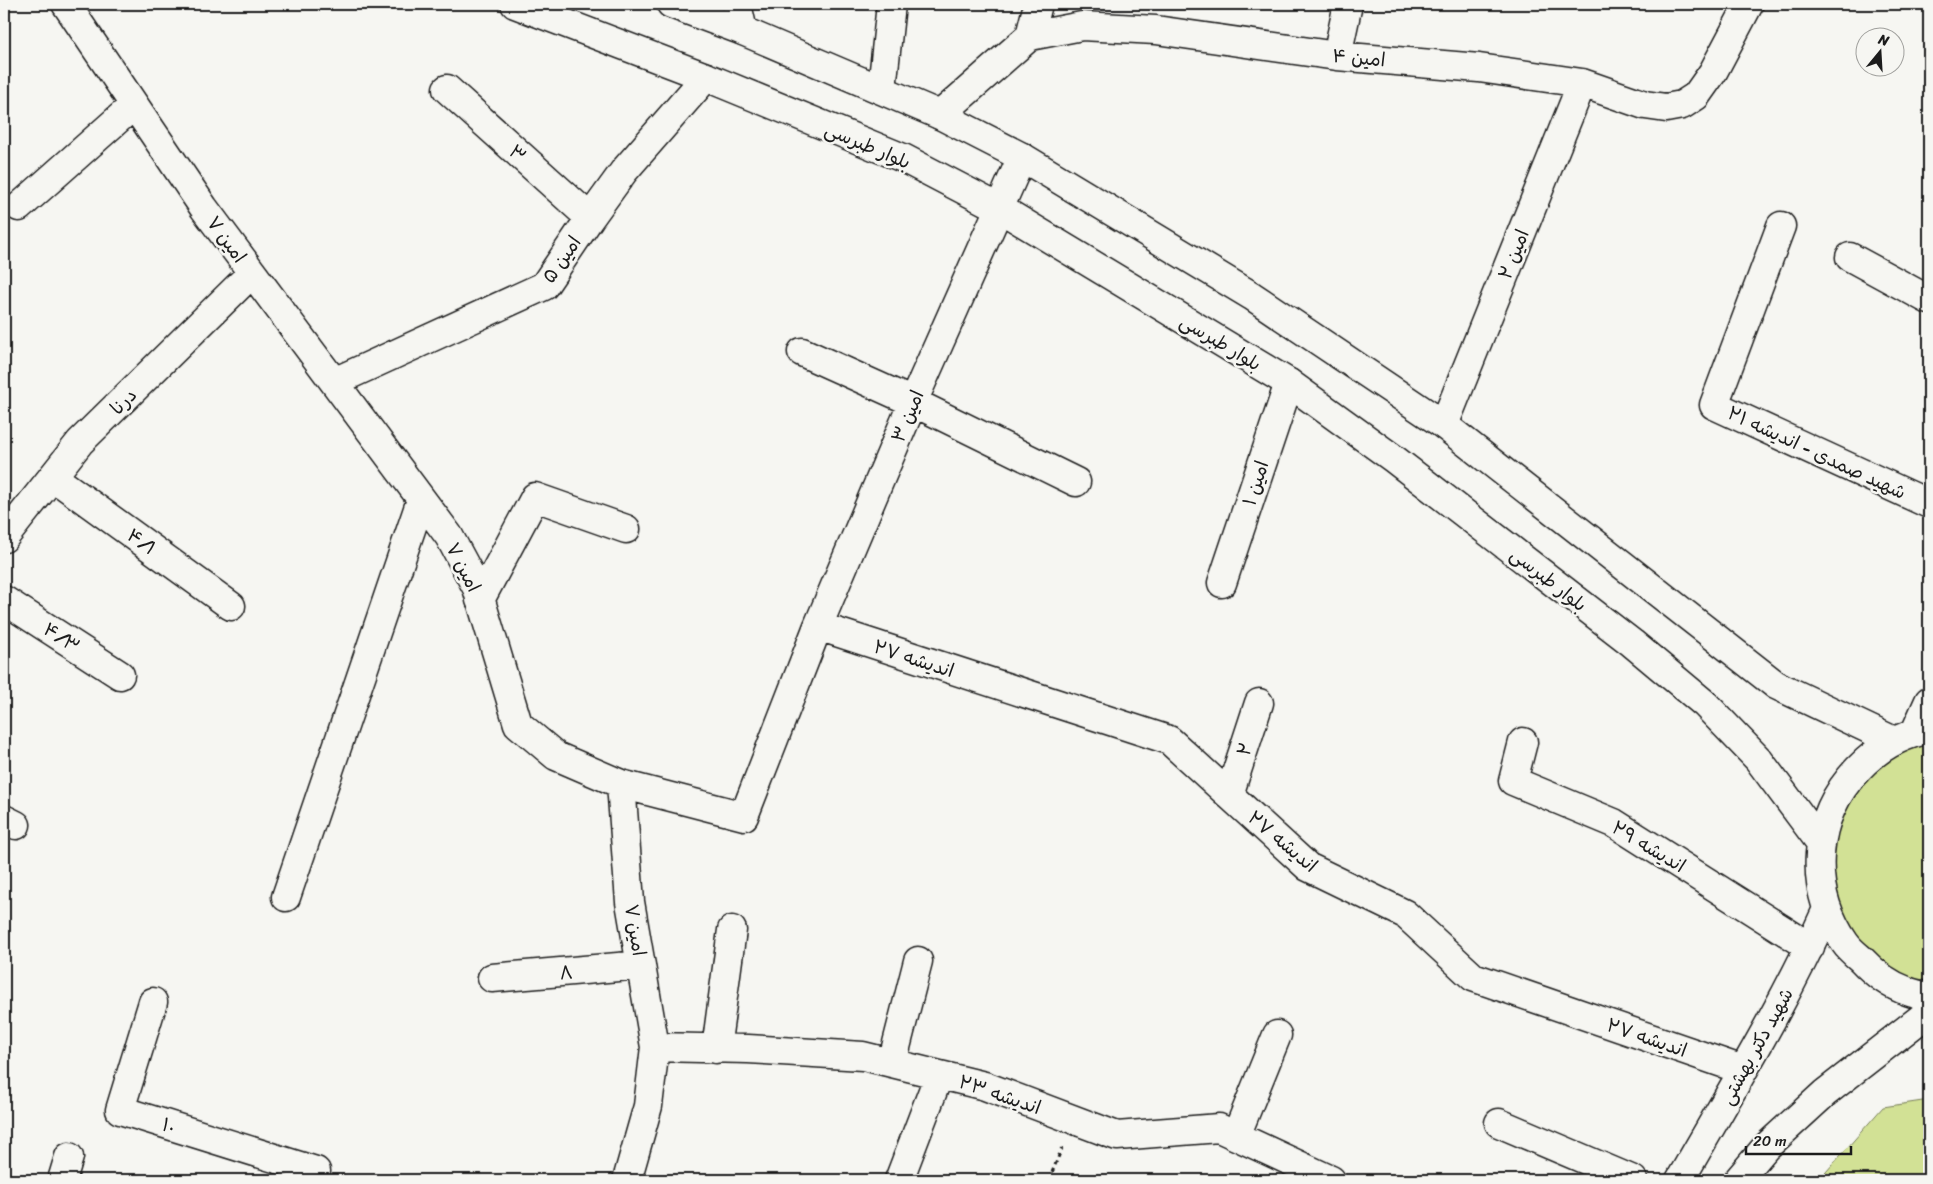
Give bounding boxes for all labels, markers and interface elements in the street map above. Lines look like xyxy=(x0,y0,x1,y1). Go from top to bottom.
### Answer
text: N xyxy=(1874,26,1893,54)
north arrow xyxy=(1856,28,1906,78)
street label: امین ۴ xyxy=(1331,39,1387,76)
street label: بلوار طبرسی xyxy=(820,113,916,178)
street label: ۳ xyxy=(501,136,534,171)
street label: امین ۷ xyxy=(198,208,255,270)
street label: امین ۲ xyxy=(1488,224,1538,284)
street label: امین ۵ xyxy=(533,228,590,290)
street label: بلوار طبرسی xyxy=(1173,305,1268,380)
street label: درنا xyxy=(102,380,145,423)
street label: امین ۳ xyxy=(882,385,933,448)
street label: شهید صمدی - اندیشه ۲۱ xyxy=(1722,396,1912,508)
street label: امین ۱ xyxy=(1233,456,1278,510)
street label: ۴/۱ xyxy=(120,519,164,564)
street label: امین ۷ xyxy=(437,536,490,598)
street label: بلوار طبرسی xyxy=(1503,538,1595,620)
street label: ۴/۳ xyxy=(36,613,87,662)
street label: اندیشه ۲۷ xyxy=(869,630,959,687)
street label: ۲ xyxy=(1227,738,1262,760)
street label: اندیشه ۲۷ xyxy=(1240,802,1325,881)
street label: اندیشه ۲۹ xyxy=(1605,811,1692,882)
street label: امین ۷ xyxy=(615,902,656,959)
street label: ۸ xyxy=(558,955,574,990)
street label: شهید دکتر بهشتی xyxy=(1711,981,1802,1111)
street label: اندیشه ۲۷ xyxy=(1602,1008,1692,1067)
street label: اندیشه ۲۳ xyxy=(954,1065,1046,1124)
street label: ۱۰ xyxy=(158,1108,180,1143)
scale bar xyxy=(1746,1124,1850,1156)
text: 20 m xyxy=(1753,1128,1787,1154)

